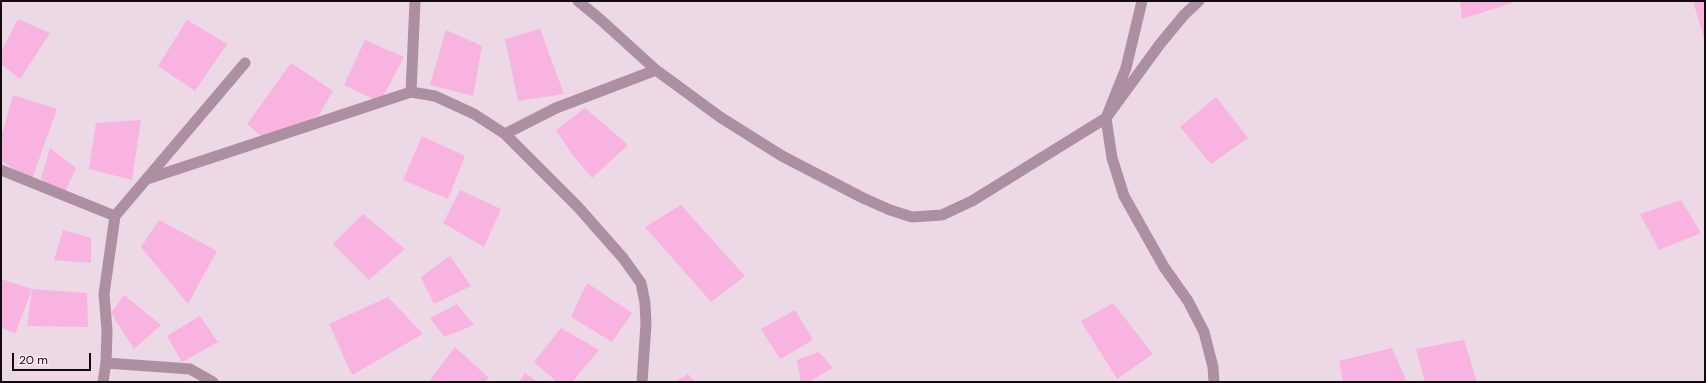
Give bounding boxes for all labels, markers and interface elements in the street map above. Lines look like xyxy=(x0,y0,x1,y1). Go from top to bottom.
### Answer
scale bar xyxy=(14,345,93,371)
text: 20 m xyxy=(19,352,48,368)

